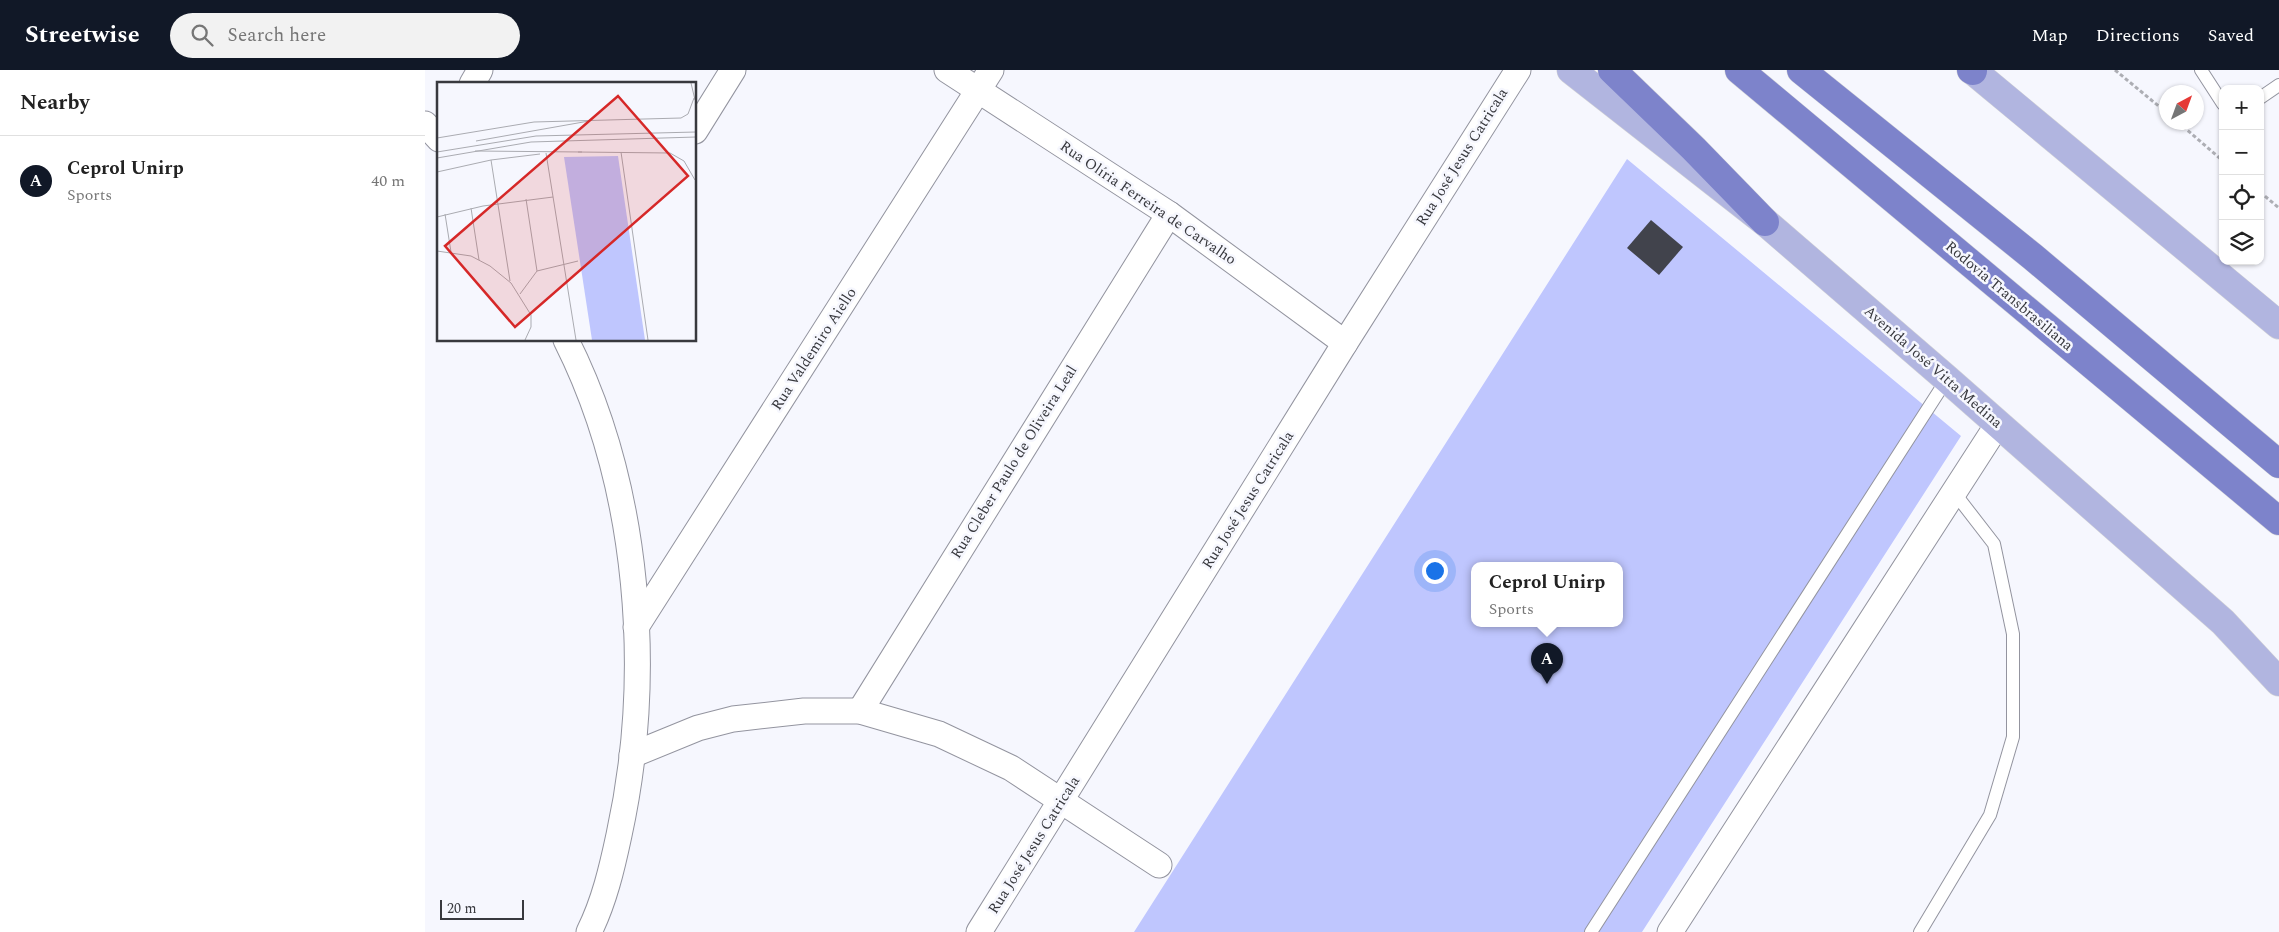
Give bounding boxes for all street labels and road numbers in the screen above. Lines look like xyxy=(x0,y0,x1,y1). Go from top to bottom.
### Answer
street label: Rua José Jesus Catricala xyxy=(1410,83,1514,231)
street label: Rua Olíria Ferreira de Carvalho xyxy=(1055,135,1241,271)
street label: Rodovia Transbrasiliana xyxy=(1940,235,2079,357)
street label: Rua Valdemiro Aiello xyxy=(766,283,862,415)
street label: Avenida José Vitta Medina xyxy=(1859,300,2008,434)
street label: Rua Cleber Paulo de Oliveira Leal xyxy=(945,361,1083,563)
street label: Rua José Jesus Catricala xyxy=(1196,426,1300,574)
street label: Rua José Jesus Catricala xyxy=(982,771,1086,919)

